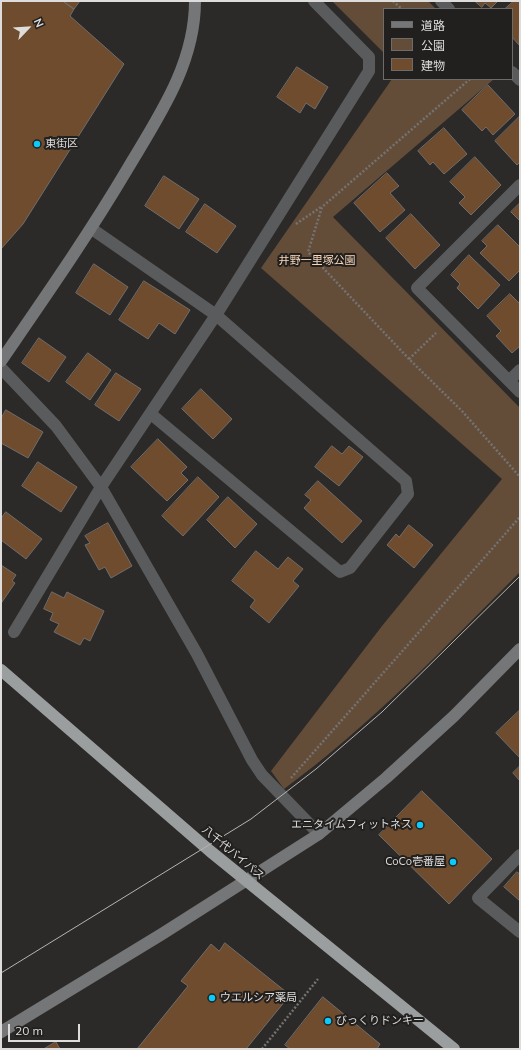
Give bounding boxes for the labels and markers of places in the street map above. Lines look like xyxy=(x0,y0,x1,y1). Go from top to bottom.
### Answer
place label: 東街区 xyxy=(45,137,78,151)
marker: 東街区 xyxy=(32,139,42,149)
place label: エニタイムフィットネス xyxy=(291,818,412,832)
marker: エニタイムフィットネス xyxy=(415,820,425,830)
place label: CoCo壱番屋 xyxy=(385,855,445,869)
marker: CoCo壱番屋 xyxy=(448,857,458,867)
place label: ウエルシア薬局 xyxy=(220,991,297,1005)
marker: ウエルシア薬局 xyxy=(207,993,217,1003)
place label: びっくりドンキー xyxy=(336,1014,424,1028)
marker: びっくりドンキー xyxy=(323,1016,333,1026)

